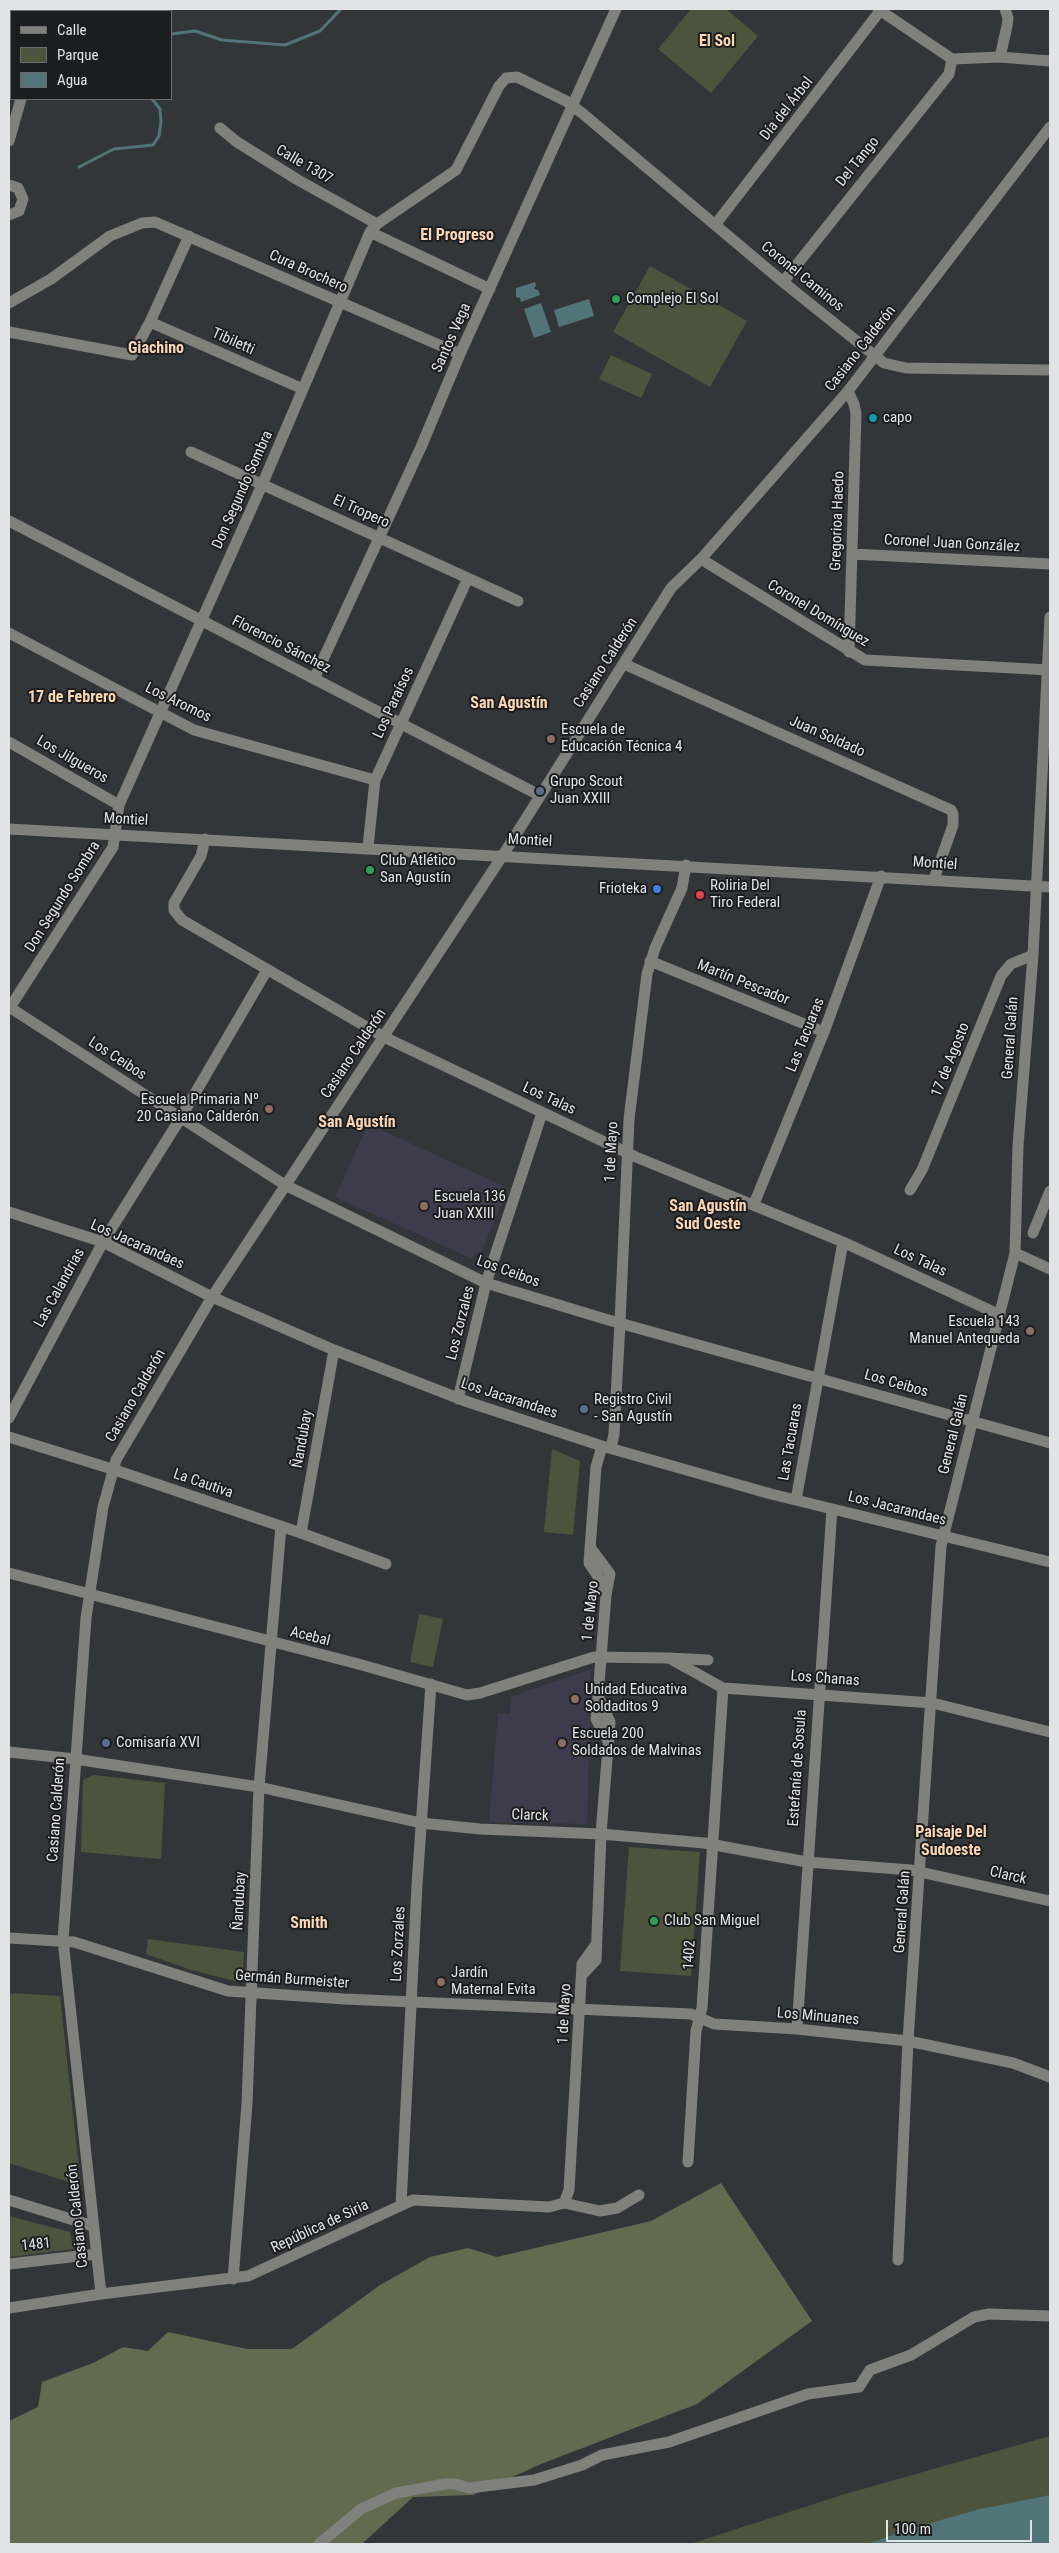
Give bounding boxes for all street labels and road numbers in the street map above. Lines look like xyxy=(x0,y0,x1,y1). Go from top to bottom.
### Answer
street label: Día del Árbol xyxy=(757,74,817,144)
street label: Del Tango xyxy=(832,133,884,191)
street label: Calle 1307 xyxy=(272,142,336,188)
street label: Coronel Caminos xyxy=(757,238,847,316)
street label: Cura Brochero xyxy=(266,247,350,297)
street label: Santos Vega xyxy=(429,301,475,375)
street label: Casiano Calderón xyxy=(822,302,900,396)
street label: Tibiletti xyxy=(209,325,257,359)
street label: Don Segundo Sombra xyxy=(209,428,277,552)
street label: Gregorioa Haedo xyxy=(827,471,849,571)
street label: El Tropero xyxy=(330,492,392,532)
street label: Coronel Juan González xyxy=(884,531,1020,557)
street label: Coronel Domínguez xyxy=(764,577,872,651)
street label: Florencio Sánchez xyxy=(229,612,333,678)
street label: Casiano Calderón xyxy=(570,614,642,712)
street label: Los Paraísos xyxy=(370,664,418,742)
street label: Los Aromos xyxy=(142,679,214,727)
street label: Juan Soldado xyxy=(786,712,868,762)
street label: Los Jilgueros xyxy=(33,732,111,788)
street label: Montiel xyxy=(103,810,149,830)
street label: Montiel xyxy=(507,831,553,851)
street label: Don Segundo Sombra xyxy=(22,838,104,956)
street label: Montiel xyxy=(912,853,958,875)
street label: Martín Pescador xyxy=(694,956,792,1010)
street label: Las Tacuaras xyxy=(783,995,829,1075)
street label: General Galán xyxy=(999,996,1023,1080)
street label: Casiano Calderón xyxy=(317,1006,391,1102)
street label: 17 de Agosto xyxy=(928,1020,974,1100)
street label: Los Ceibos xyxy=(85,1034,149,1084)
street label: Los Talas xyxy=(520,1079,578,1119)
street label: 1 de Mayo xyxy=(601,1121,623,1183)
street label: Los Jacarandaes xyxy=(87,1216,187,1274)
street label: Los Talas xyxy=(891,1241,949,1281)
street label: Las Calandrias xyxy=(31,1245,89,1331)
street label: Los Ceibos xyxy=(474,1252,542,1292)
street label: Los Zorzales xyxy=(443,1284,479,1362)
street label: Casiano Calderón xyxy=(102,1346,170,1446)
street label: Los Ceibos xyxy=(862,1366,930,1402)
street label: Los Jacarandaes xyxy=(458,1375,560,1423)
street label: General Galán xyxy=(935,1392,973,1476)
street label: Las Tacuaras xyxy=(775,1402,807,1482)
street label: Ñandubay xyxy=(289,1408,317,1470)
street label: La Cautiva xyxy=(171,1465,235,1503)
street label: Los Jacarandaes xyxy=(846,1488,948,1530)
street label: 1 de Mayo xyxy=(579,1580,603,1642)
street label: Acebal xyxy=(288,1623,332,1651)
street label: Los Chanas xyxy=(790,1668,860,1690)
street label: Estefanía de Sosula xyxy=(785,1709,811,1827)
street label: Casiano Calderón xyxy=(44,1757,70,1863)
street label: Clarck xyxy=(511,1806,549,1826)
street label: Clarck xyxy=(988,1863,1028,1889)
street label: General Galán xyxy=(891,1870,915,1954)
street label: Ñandubay xyxy=(229,1871,251,1931)
street label: Los Zorzales xyxy=(388,1906,410,1982)
street label: 1402 xyxy=(680,1940,700,1970)
street label: Germán Burmeister xyxy=(234,1967,350,1993)
street label: 1 de Mayo xyxy=(554,1983,576,2045)
street label: Los Minuanes xyxy=(776,2004,860,2030)
street label: Casiano Calderón xyxy=(64,2163,92,2269)
street label: República de Siria xyxy=(268,2196,372,2258)
street label: 1481 xyxy=(20,2235,52,2255)

